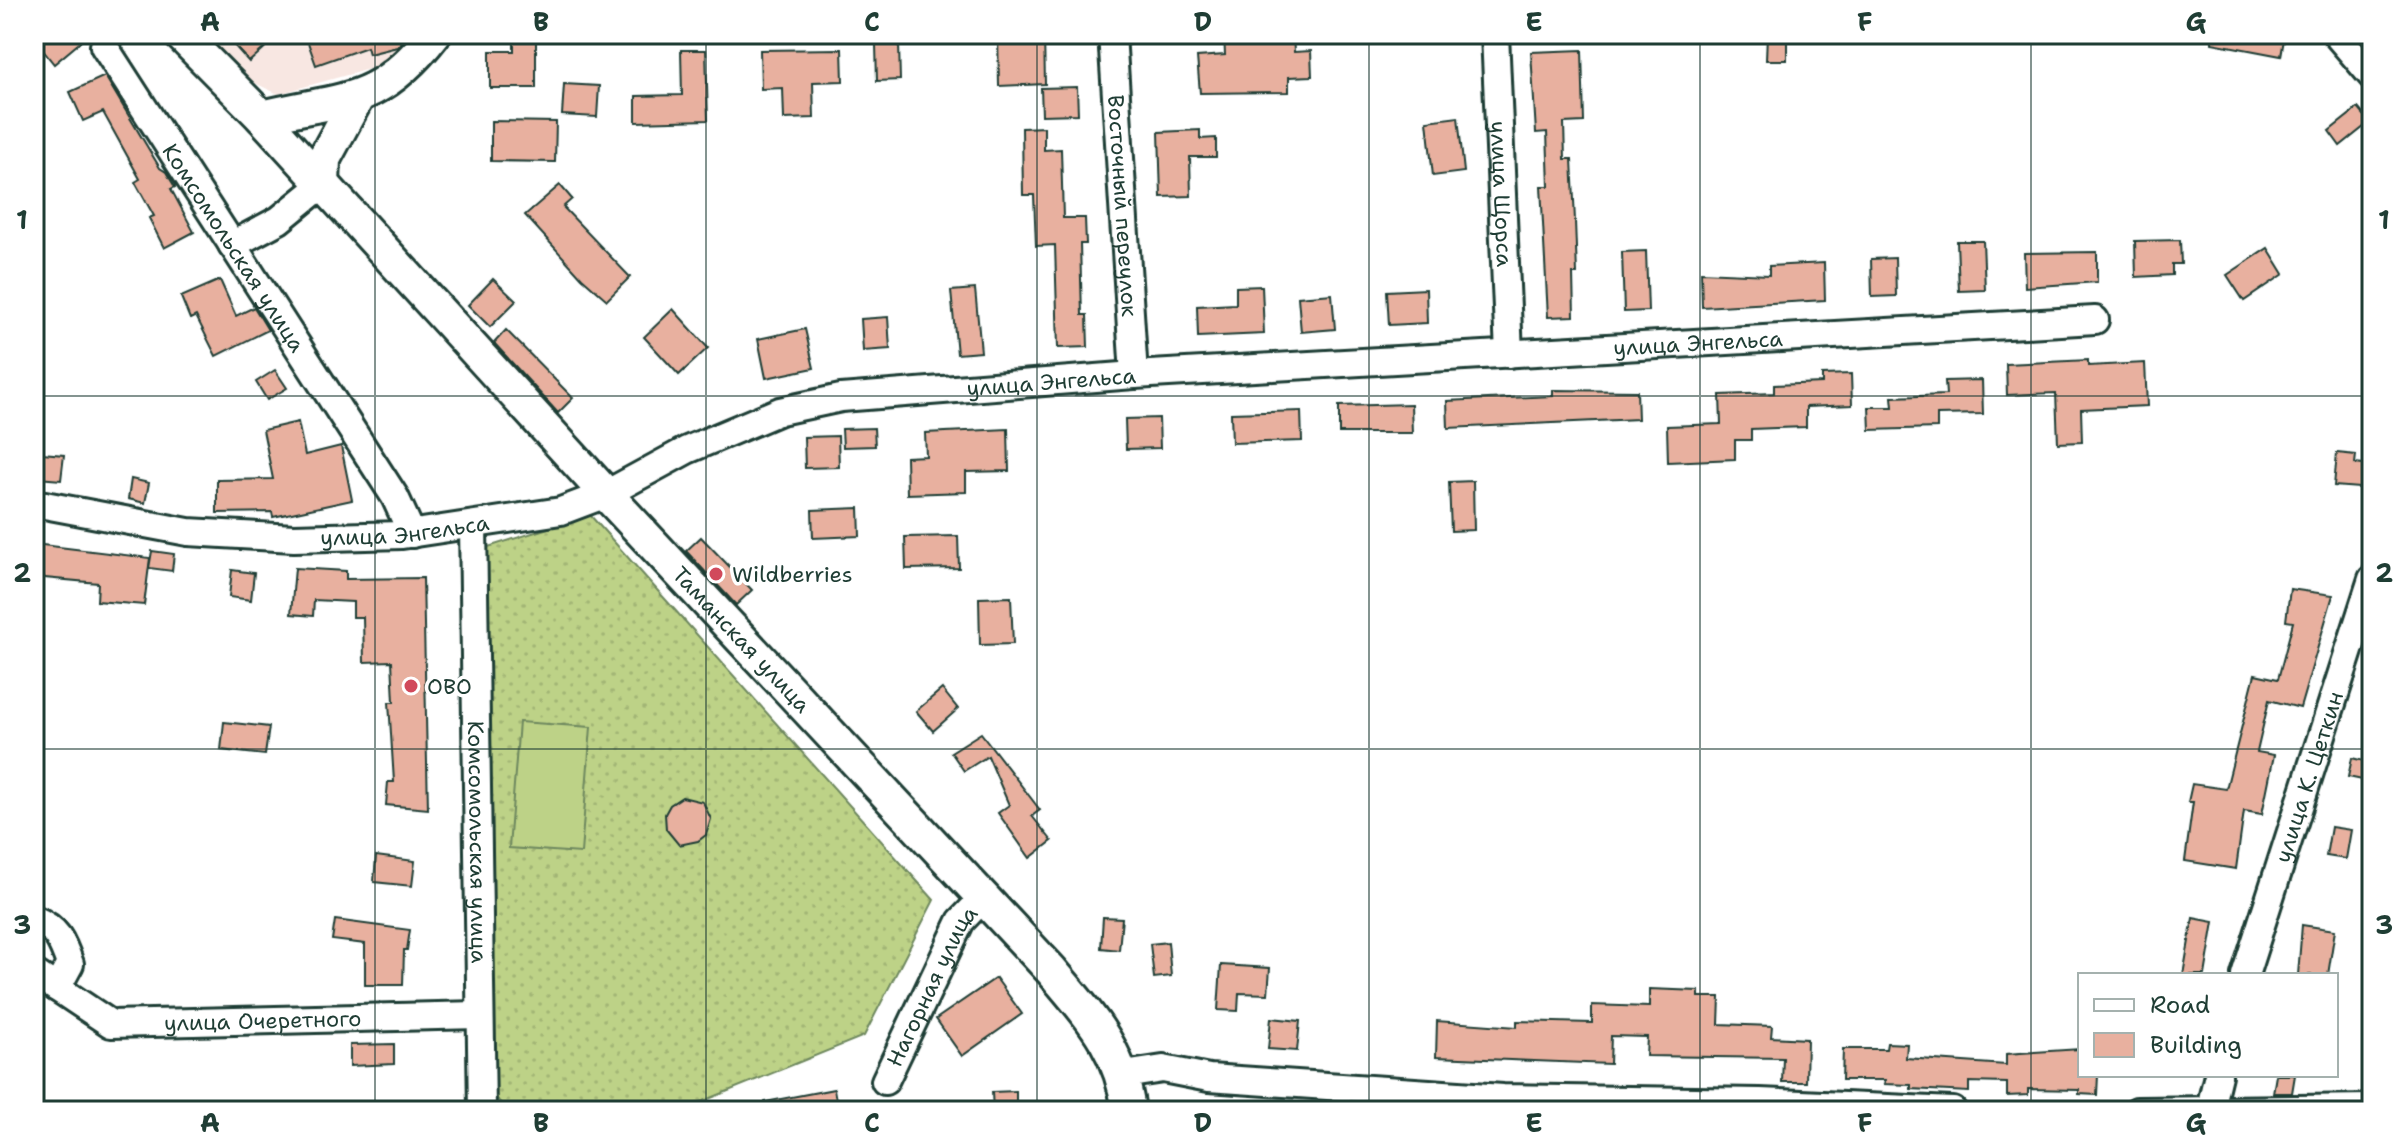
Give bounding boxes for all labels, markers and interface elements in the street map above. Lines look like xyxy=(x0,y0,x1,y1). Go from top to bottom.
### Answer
text: A xyxy=(200,4,220,39)
text: B xyxy=(533,4,549,39)
text: C xyxy=(864,4,880,39)
text: D xyxy=(1194,4,1212,39)
text: E xyxy=(1525,4,1543,39)
text: F xyxy=(1857,4,1873,39)
text: G xyxy=(2186,4,2207,39)
street label: Восточный переулок xyxy=(1101,94,1144,318)
street label: улица Щорса xyxy=(1484,120,1519,268)
street label: Комсомольская улица xyxy=(156,138,312,358)
text: 1 xyxy=(16,202,28,237)
text: 1 xyxy=(2378,202,2390,237)
street label: улица Энгельса xyxy=(1613,324,1784,363)
street label: улица Энгельса xyxy=(966,361,1137,403)
street label: улица Энгельса xyxy=(320,508,491,552)
text: 2 xyxy=(13,555,31,590)
text: 2 xyxy=(2375,555,2393,590)
street label: Таманская улица xyxy=(666,560,817,719)
place label: Wildberries xyxy=(732,560,853,589)
marker: Wildberries xyxy=(707,565,725,583)
place label: ОВО xyxy=(427,672,472,701)
marker: ОВО xyxy=(402,677,420,695)
street label: улица К. Цеткин xyxy=(2268,688,2350,866)
street label: Комсомольская улица xyxy=(461,720,494,964)
street label: Нагорная улица xyxy=(880,899,984,1071)
text: 3 xyxy=(13,907,31,942)
text: 3 xyxy=(2375,907,2393,942)
legend xyxy=(2078,973,2338,1077)
text: Road xyxy=(2150,989,2210,1021)
street label: улица Очеретного xyxy=(164,1004,362,1038)
text: Building xyxy=(2150,1029,2242,1061)
text: A xyxy=(200,1105,220,1140)
text: B xyxy=(533,1105,549,1140)
text: C xyxy=(864,1105,880,1140)
text: D xyxy=(1194,1105,1212,1140)
text: E xyxy=(1525,1105,1543,1140)
text: F xyxy=(1857,1105,1873,1140)
text: G xyxy=(2186,1105,2207,1140)

